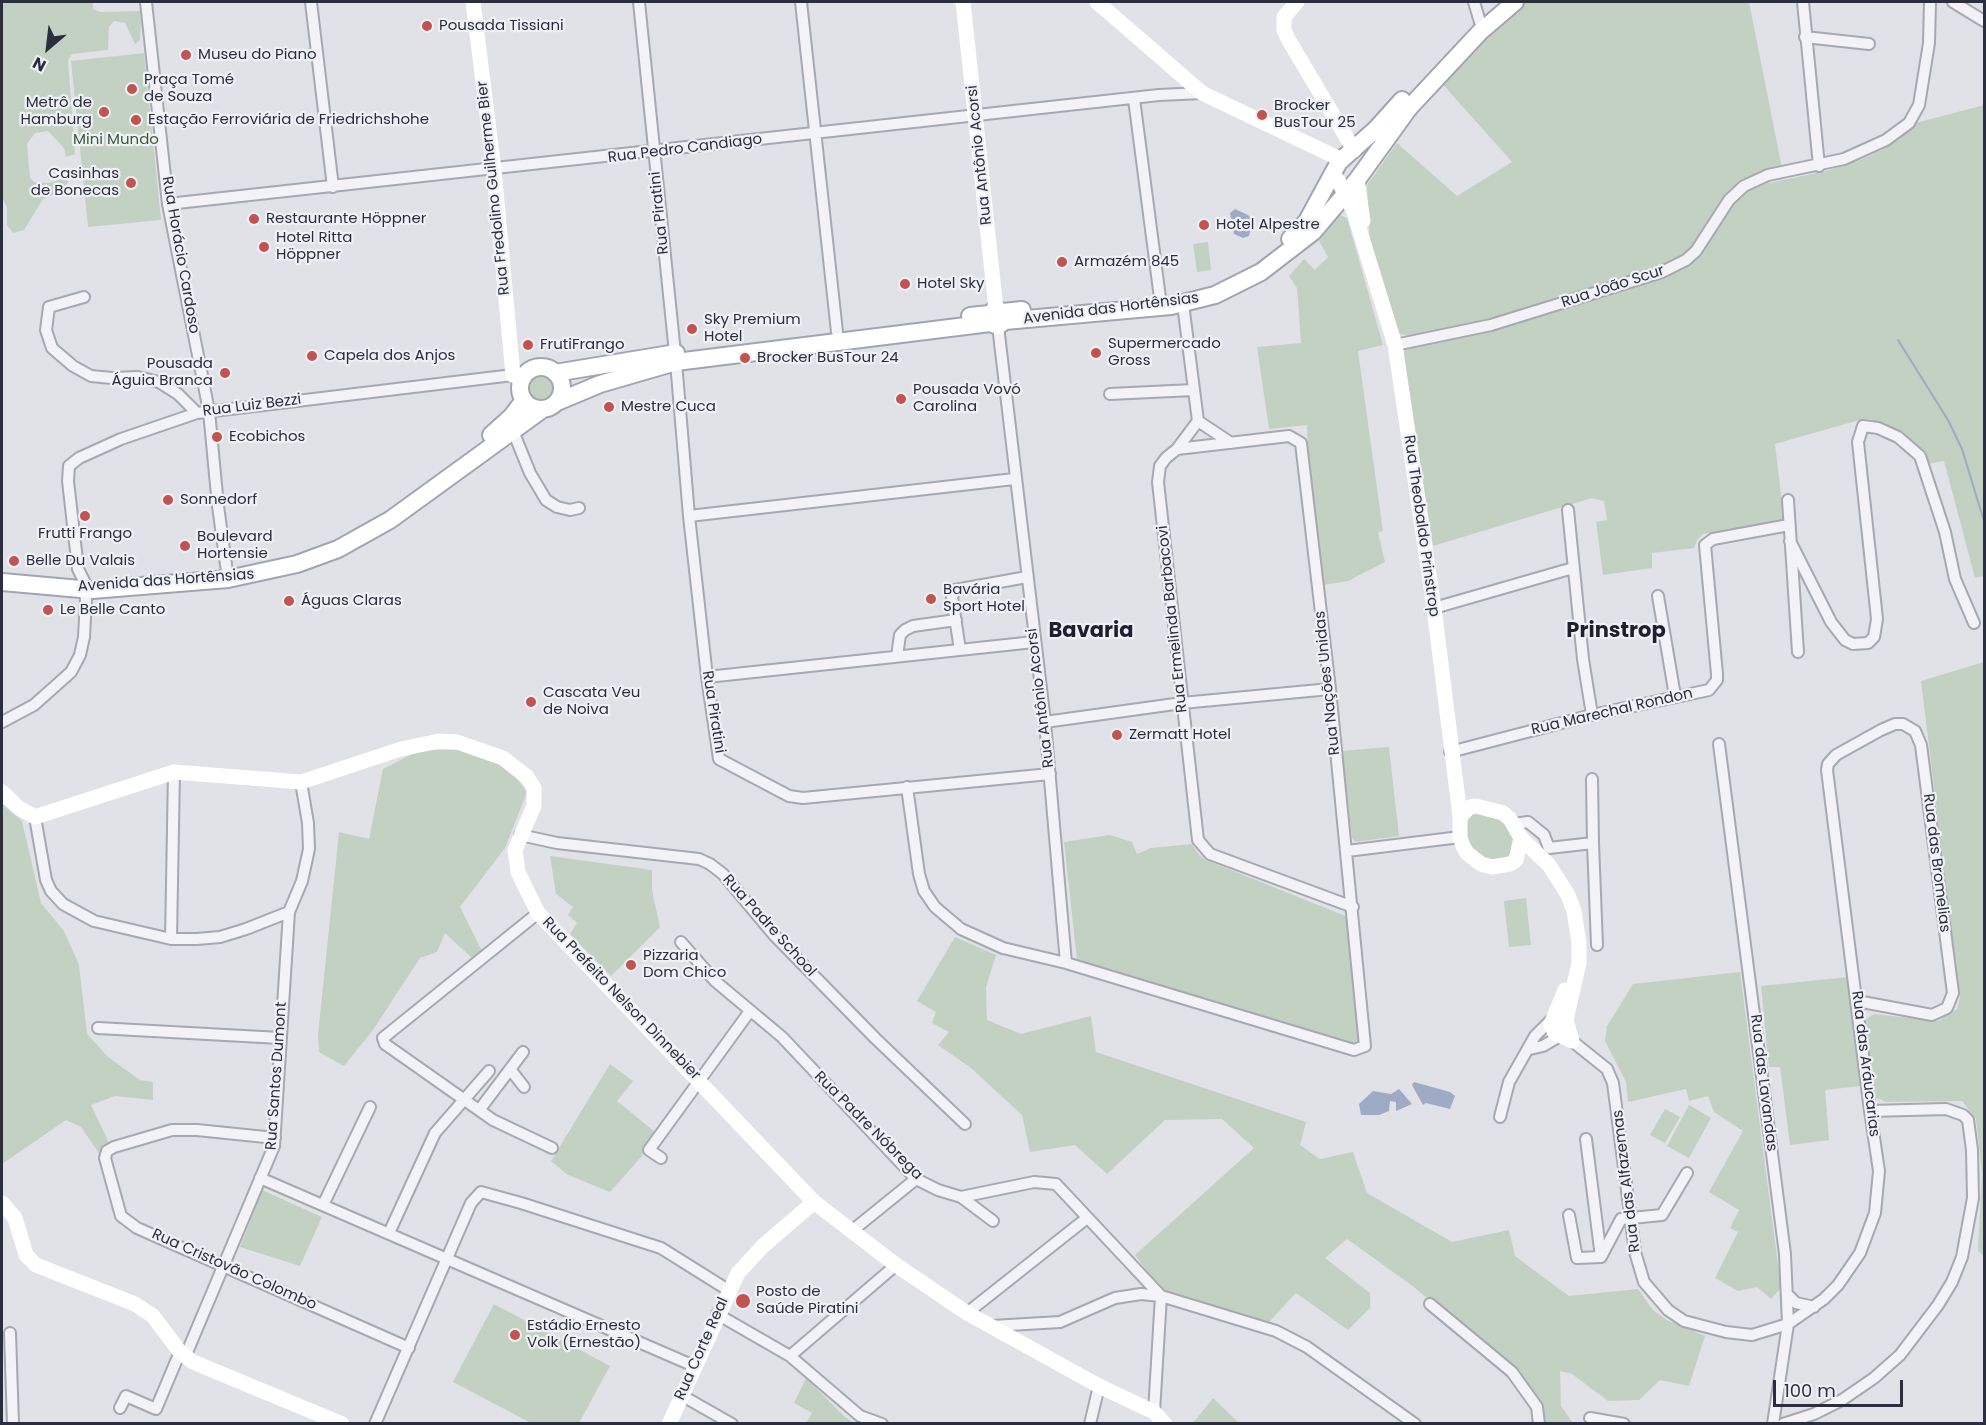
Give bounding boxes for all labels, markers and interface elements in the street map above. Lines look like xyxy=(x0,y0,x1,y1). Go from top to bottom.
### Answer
place label: Pousada Tissiani xyxy=(439,17,564,35)
north arrow xyxy=(18,18,78,78)
marker: Pousada Tissiani xyxy=(420,19,434,33)
place label: Museu do Piano xyxy=(198,46,317,64)
marker: Museu do Piano xyxy=(179,48,193,62)
text: N xyxy=(29,51,50,77)
place label: Praça Tomé de Souza xyxy=(144,71,234,106)
street label: Rua Fredolino Guilherme Bier xyxy=(474,80,514,296)
marker: Praça Tomé de Souza xyxy=(125,82,139,96)
street label: Rua Antônio Acorsi xyxy=(964,84,996,226)
place label: Metrô de Hamburg xyxy=(21,94,92,129)
place label: Brocker BusTour 25 xyxy=(1274,97,1356,132)
marker: Metrô de Hamburg xyxy=(97,105,111,119)
marker: Brocker BusTour 25 xyxy=(1255,108,1269,122)
place label: Estação Ferroviária de Friedrichshohe xyxy=(148,111,429,129)
marker: Estação Ferroviária de Friedrichshohe xyxy=(129,113,143,127)
park label: Mini Mundo xyxy=(73,131,159,149)
street label: Rua Pedro Candiago xyxy=(607,131,763,167)
place label: Casinhas de Bonecas xyxy=(31,165,119,200)
street label: Rua Piratini xyxy=(647,171,673,255)
street label: Rua Horácio Cardoso xyxy=(157,175,203,335)
marker: Casinhas de Bonecas xyxy=(124,176,138,190)
place label: Restaurante Höppner xyxy=(266,210,426,228)
marker: Restaurante Höppner xyxy=(247,212,261,226)
place label: Hotel Alpestre xyxy=(1216,216,1320,234)
marker: Hotel Alpestre xyxy=(1197,218,1211,232)
place label: Hotel Ritta Höppner xyxy=(276,229,352,264)
marker: Hotel Ritta Höppner xyxy=(257,240,271,254)
place label: Armazém 845 xyxy=(1074,253,1179,271)
marker: Armazém 845 xyxy=(1055,255,1069,269)
street label: Rua João Scur xyxy=(1559,262,1667,312)
place label: Hotel Sky xyxy=(917,275,984,293)
marker: Hotel Sky xyxy=(898,277,912,291)
street label: Avenida das Hortênsias xyxy=(1022,289,1200,329)
place label: Sky Premium Hotel xyxy=(704,311,801,346)
marker: Sky Premium Hotel xyxy=(685,322,699,336)
place label: Supermercado Gross xyxy=(1108,335,1221,370)
place label: FrutiFrango xyxy=(540,336,625,354)
marker: FrutiFrango xyxy=(521,338,535,352)
marker: Supermercado Gross xyxy=(1089,346,1103,360)
place label: Capela dos Anjos xyxy=(324,347,455,365)
marker: Capela dos Anjos xyxy=(305,349,319,363)
place label: Brocker BusTour 24 xyxy=(757,349,899,367)
marker: Brocker BusTour 24 xyxy=(738,351,752,365)
place label: Pousada Águia Branca xyxy=(112,355,213,390)
marker: Pousada Águia Branca xyxy=(218,366,232,380)
place label: Pousada Vovó Carolina xyxy=(913,381,1021,416)
street label: Rua Luiz Bezzi xyxy=(202,391,302,421)
marker: Pousada Vovó Carolina xyxy=(894,392,908,406)
place label: Mestre Cuca xyxy=(621,398,716,416)
marker: Mestre Cuca xyxy=(602,400,616,414)
place label: Ecobichos xyxy=(229,428,305,446)
marker: Ecobichos xyxy=(210,430,224,444)
street label: Rua Theobaldo Prinstrop xyxy=(1399,434,1443,618)
place label: Sonnedorf xyxy=(180,491,257,509)
marker: Sonnedorf xyxy=(161,493,175,507)
marker: Frutti Frango xyxy=(78,509,92,523)
street label: Rua Ermelinda Barbacovi xyxy=(1154,524,1192,714)
place label: Frutti Frango xyxy=(38,525,132,543)
place label: Boulevard Hortensie xyxy=(197,528,273,563)
marker: Boulevard Hortensie xyxy=(178,539,192,553)
place label: Belle Du Valais xyxy=(26,552,135,570)
marker: Belle Du Valais xyxy=(7,554,21,568)
street label: Avenida das Hortênsias xyxy=(77,566,255,596)
place label: Bavária Sport Hotel xyxy=(943,581,1025,616)
place label: Águas Claras xyxy=(301,592,402,610)
marker: Bavária Sport Hotel xyxy=(924,592,938,606)
marker: Águas Claras xyxy=(282,594,296,608)
place label: Le Belle Canto xyxy=(60,601,165,619)
marker: Le Belle Canto xyxy=(41,603,55,617)
street label: Rua Nações Unidas xyxy=(1311,610,1345,756)
district label: Bavaria xyxy=(1049,619,1133,645)
district label: Prinstrop xyxy=(1566,619,1666,645)
street label: Rua Antônio Acorsi xyxy=(1024,627,1058,769)
street label: Rua Piratini xyxy=(698,669,728,755)
place label: Cascata Veu de Noiva xyxy=(543,684,640,719)
street label: Rua Marechal Rondon xyxy=(1530,685,1694,739)
marker: Cascata Veu de Noiva xyxy=(524,695,538,709)
place label: Zermatt Hotel xyxy=(1129,726,1231,744)
marker: Zermatt Hotel xyxy=(1110,728,1124,742)
street label: Rua das Bromelias xyxy=(1919,793,1953,933)
street label: Rua Padre School xyxy=(718,871,820,981)
street label: Rua Prefeito Nelson Dinnebier xyxy=(538,914,704,1084)
place label: Pizzaria Dom Chico xyxy=(643,947,726,982)
marker: Pizzaria Dom Chico xyxy=(624,958,638,972)
street label: Rua das Aráucarias xyxy=(1847,990,1883,1138)
street label: Rua Santos Dumont xyxy=(263,1001,291,1151)
street label: Rua das Lavandas xyxy=(1746,1013,1780,1153)
street label: Rua Padre Nóbrega xyxy=(810,1068,926,1184)
street label: Rua das Alfazemas xyxy=(1609,1109,1645,1253)
street label: Rua Cristovão Colombo xyxy=(149,1225,319,1315)
place label: Posto de Saúde Piratini xyxy=(756,1283,859,1318)
marker: Posto de Saúde Piratini xyxy=(734,1292,752,1310)
street label: Rua Corte Real xyxy=(671,1295,733,1403)
place label: Estádio Ernesto Volk (Ernestão) xyxy=(527,1317,641,1352)
marker: Estádio Ernesto Volk (Ernestão) xyxy=(508,1328,522,1342)
scale bar xyxy=(1776,1368,1906,1406)
text: 100 m xyxy=(1784,1378,1836,1403)

